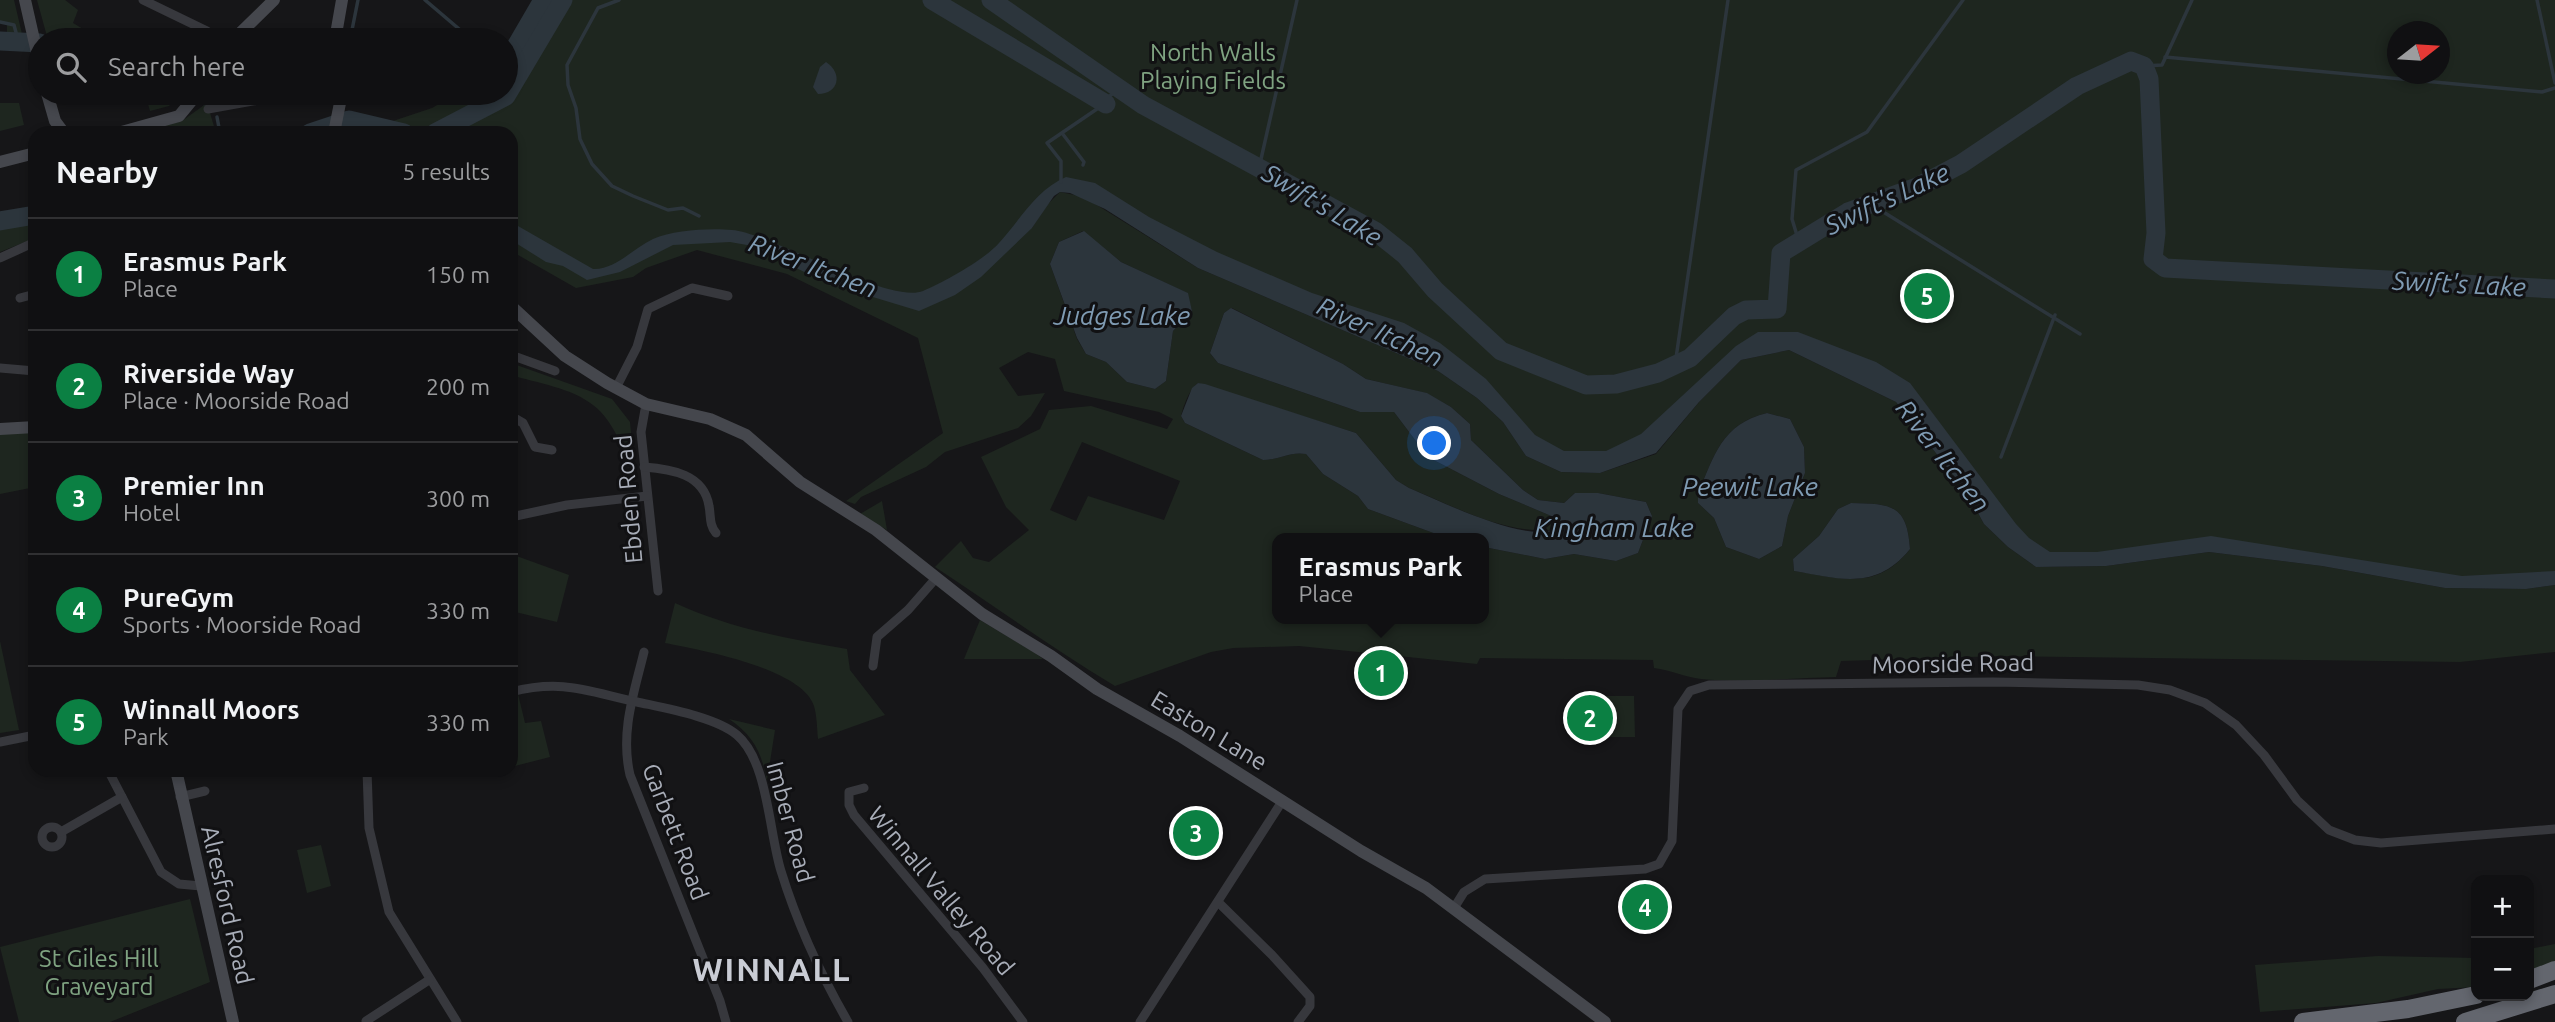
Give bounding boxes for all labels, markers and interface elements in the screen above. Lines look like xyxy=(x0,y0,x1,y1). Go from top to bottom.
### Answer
north arrow xyxy=(2387,21,2450,84)
search box xyxy=(28,28,518,105)
park label: North Walls Playing Fields xyxy=(1140,39,1286,94)
icon: search xyxy=(52,48,90,86)
text: Search here xyxy=(108,52,245,81)
text: Nearby xyxy=(56,155,158,189)
water label: Swift's Lake xyxy=(1257,157,1387,251)
water label: Swift's Lake xyxy=(1819,157,1953,240)
text: 5 results xyxy=(402,159,490,184)
water label: River Itchen xyxy=(745,228,881,303)
text: Erasmus Park xyxy=(123,247,287,276)
text: 1 xyxy=(73,262,85,287)
text: 150 m xyxy=(426,262,490,287)
water label: Swift's Lake xyxy=(2391,265,2527,301)
pin: 5 xyxy=(1904,270,1950,322)
text: Place xyxy=(123,276,178,301)
water label: River Itchen xyxy=(1313,291,1448,372)
water label: Judges Lake xyxy=(1052,301,1190,330)
text: Riverside Way xyxy=(123,359,294,388)
text: 2 xyxy=(73,374,85,399)
text: 200 m xyxy=(426,374,490,399)
text: Place · Moorside Road xyxy=(123,388,350,413)
water label: River Itchen xyxy=(1891,394,1996,518)
your location xyxy=(1417,426,1451,460)
street label: Ebden Road xyxy=(609,433,648,565)
text: Premier Inn xyxy=(123,471,265,500)
water label: Peewit Lake xyxy=(1682,472,1818,501)
text: 3 xyxy=(73,486,85,511)
text: 300 m xyxy=(426,486,490,511)
text: Hotel xyxy=(123,500,180,525)
water label: Kingham Lake xyxy=(1534,513,1694,542)
popup xyxy=(1272,533,1489,624)
text: Erasmus Park xyxy=(1299,552,1462,581)
text: Place xyxy=(1299,581,1354,606)
text: PureGym xyxy=(123,583,234,612)
text: 4 xyxy=(73,598,85,623)
text: 330 m xyxy=(426,598,490,623)
text: Sports · Moorside Road xyxy=(123,612,362,637)
pin: 1 xyxy=(1358,647,1404,699)
street label: Moorside Road xyxy=(1872,649,2034,678)
street label: Easton Lane xyxy=(1146,685,1272,776)
pin: 2 xyxy=(1567,692,1613,744)
text: Winnall Moors xyxy=(123,695,300,724)
text: 5 xyxy=(73,710,85,735)
text: 330 m xyxy=(426,710,490,735)
text: Park xyxy=(123,724,169,749)
street label: Imber Road xyxy=(761,758,820,885)
street label: Garbett Road xyxy=(637,760,714,904)
street label: Winnall Valley Road xyxy=(863,801,1020,980)
pin: 3 xyxy=(1173,807,1219,859)
street label: Alresford Road xyxy=(196,823,259,987)
map controls xyxy=(2471,875,2534,1001)
button: + xyxy=(2471,875,2534,938)
pin: 4 xyxy=(1622,881,1668,933)
button: − xyxy=(2471,938,2534,1001)
park label: St Giles Hill Graveyard xyxy=(39,945,159,1000)
district label: WINNALL xyxy=(692,951,852,987)

